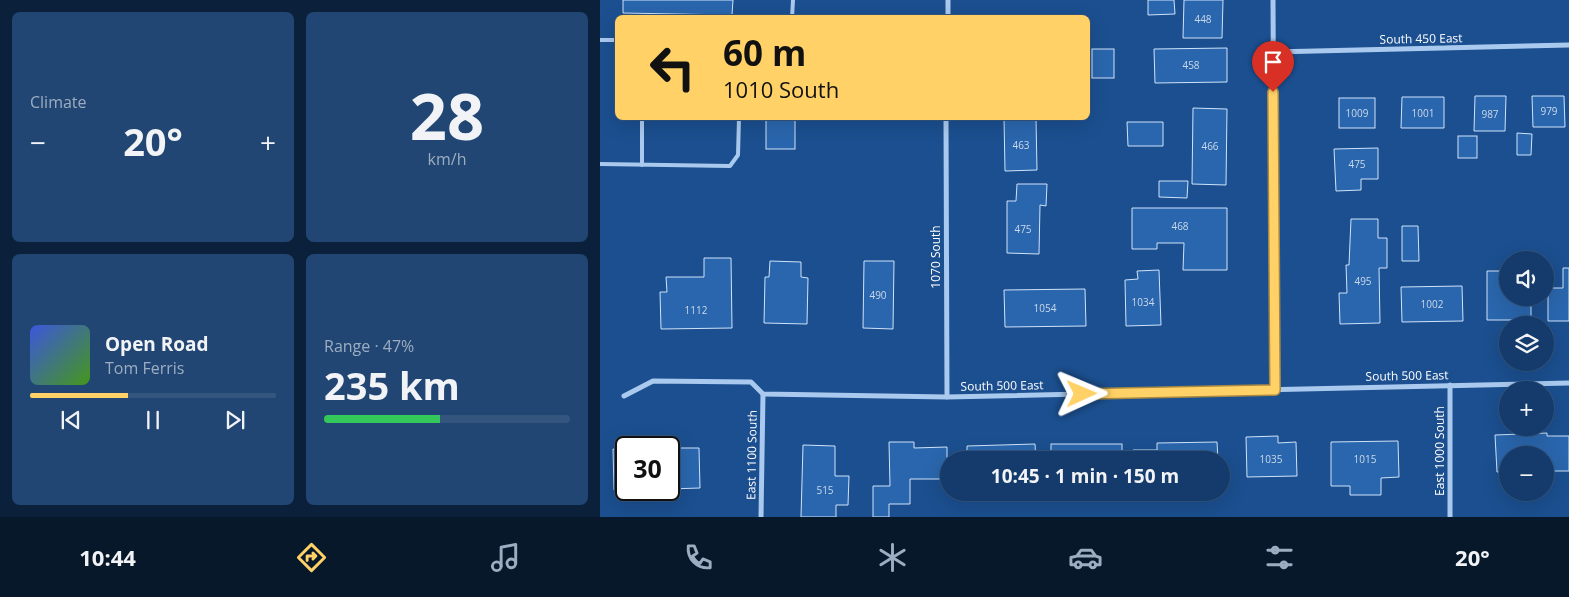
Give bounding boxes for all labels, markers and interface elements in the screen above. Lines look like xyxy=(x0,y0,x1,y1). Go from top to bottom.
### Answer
house number: 448 xyxy=(1194,12,1212,26)
text: 60 m xyxy=(723,29,806,76)
street label: South 450 East xyxy=(1379,29,1463,48)
icon: left xyxy=(640,35,705,100)
pin xyxy=(1252,41,1294,92)
icon: arrive xyxy=(1259,48,1287,76)
house number: 458 xyxy=(1182,58,1200,72)
text: 28 xyxy=(410,71,484,159)
text: 1010 South xyxy=(723,74,839,104)
text: Climate xyxy=(30,91,87,113)
house number: 979 xyxy=(1540,104,1558,118)
house number: 1009 xyxy=(1346,106,1369,120)
house number: 1001 xyxy=(1412,106,1434,120)
house number: 987 xyxy=(1481,107,1499,121)
text: 20° xyxy=(123,115,183,167)
text: − xyxy=(30,123,46,161)
text: + xyxy=(260,123,276,161)
house number: 463 xyxy=(1012,138,1030,152)
house number: 466 xyxy=(1201,139,1219,153)
text: km/h xyxy=(428,148,466,170)
house number: 475 xyxy=(1348,157,1366,171)
house number: 468 xyxy=(1171,219,1189,233)
house number: 475 xyxy=(1014,222,1032,236)
street label: 1070 South xyxy=(927,225,944,289)
map controls xyxy=(1499,251,1554,501)
button: sound xyxy=(1499,251,1554,306)
house number: 495 xyxy=(1354,274,1372,288)
house number: 490 xyxy=(869,288,887,302)
house number: 1034 xyxy=(1132,295,1155,309)
house number: 1002 xyxy=(1421,297,1444,311)
house number: 1054 xyxy=(1034,301,1057,315)
house number: 1112 xyxy=(685,303,708,317)
button: layers xyxy=(1499,316,1554,371)
text: Open Road xyxy=(105,331,209,357)
text: Range · 47% xyxy=(324,335,414,357)
text: Tom Ferris xyxy=(105,357,184,379)
text: 235 km xyxy=(324,359,460,411)
street label: South 500 East xyxy=(1365,366,1449,385)
position arrow xyxy=(1055,367,1107,419)
street label: South 500 East xyxy=(960,376,1044,395)
button: + xyxy=(1499,381,1554,436)
icon: previous xyxy=(57,406,85,434)
icon: pause xyxy=(139,406,167,434)
icon: next xyxy=(221,406,249,434)
street label: East 1000 South xyxy=(1431,406,1448,496)
street label: East 1100 South xyxy=(742,410,761,500)
speed limit sign: 30 xyxy=(615,436,680,501)
button: − xyxy=(1499,446,1554,501)
house number: 1035 xyxy=(1260,452,1283,466)
house number: 1015 xyxy=(1354,452,1377,466)
text: 10:45 · 1 min · 150 m xyxy=(991,463,1179,489)
house number: 515 xyxy=(816,483,834,497)
icon: directions xyxy=(294,540,329,575)
icon: music xyxy=(488,540,523,575)
icon: phone xyxy=(681,540,716,575)
icon: climate xyxy=(875,540,910,575)
icon: car xyxy=(1068,540,1103,575)
icon: filters xyxy=(1262,540,1297,575)
text: 10:44 xyxy=(79,542,136,572)
text: 20° xyxy=(1455,542,1490,572)

